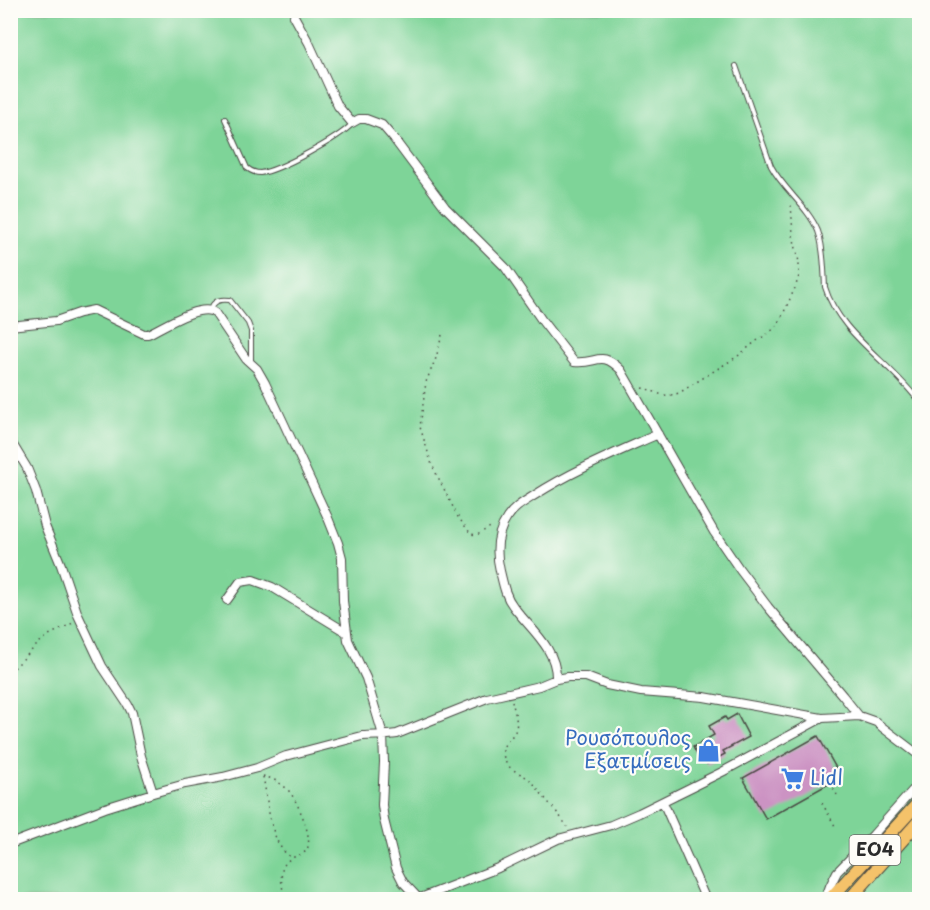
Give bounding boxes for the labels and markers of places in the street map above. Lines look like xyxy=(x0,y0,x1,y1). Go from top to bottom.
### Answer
place label: Ρουσόπουλος Εξατμίσεις xyxy=(565,722,691,775)
shop icon: Ρουσόπουλος Εξατμίσεις xyxy=(696,737,722,763)
place label: Lidl xyxy=(810,762,843,792)
supermarket icon: Lidl xyxy=(779,765,805,791)

